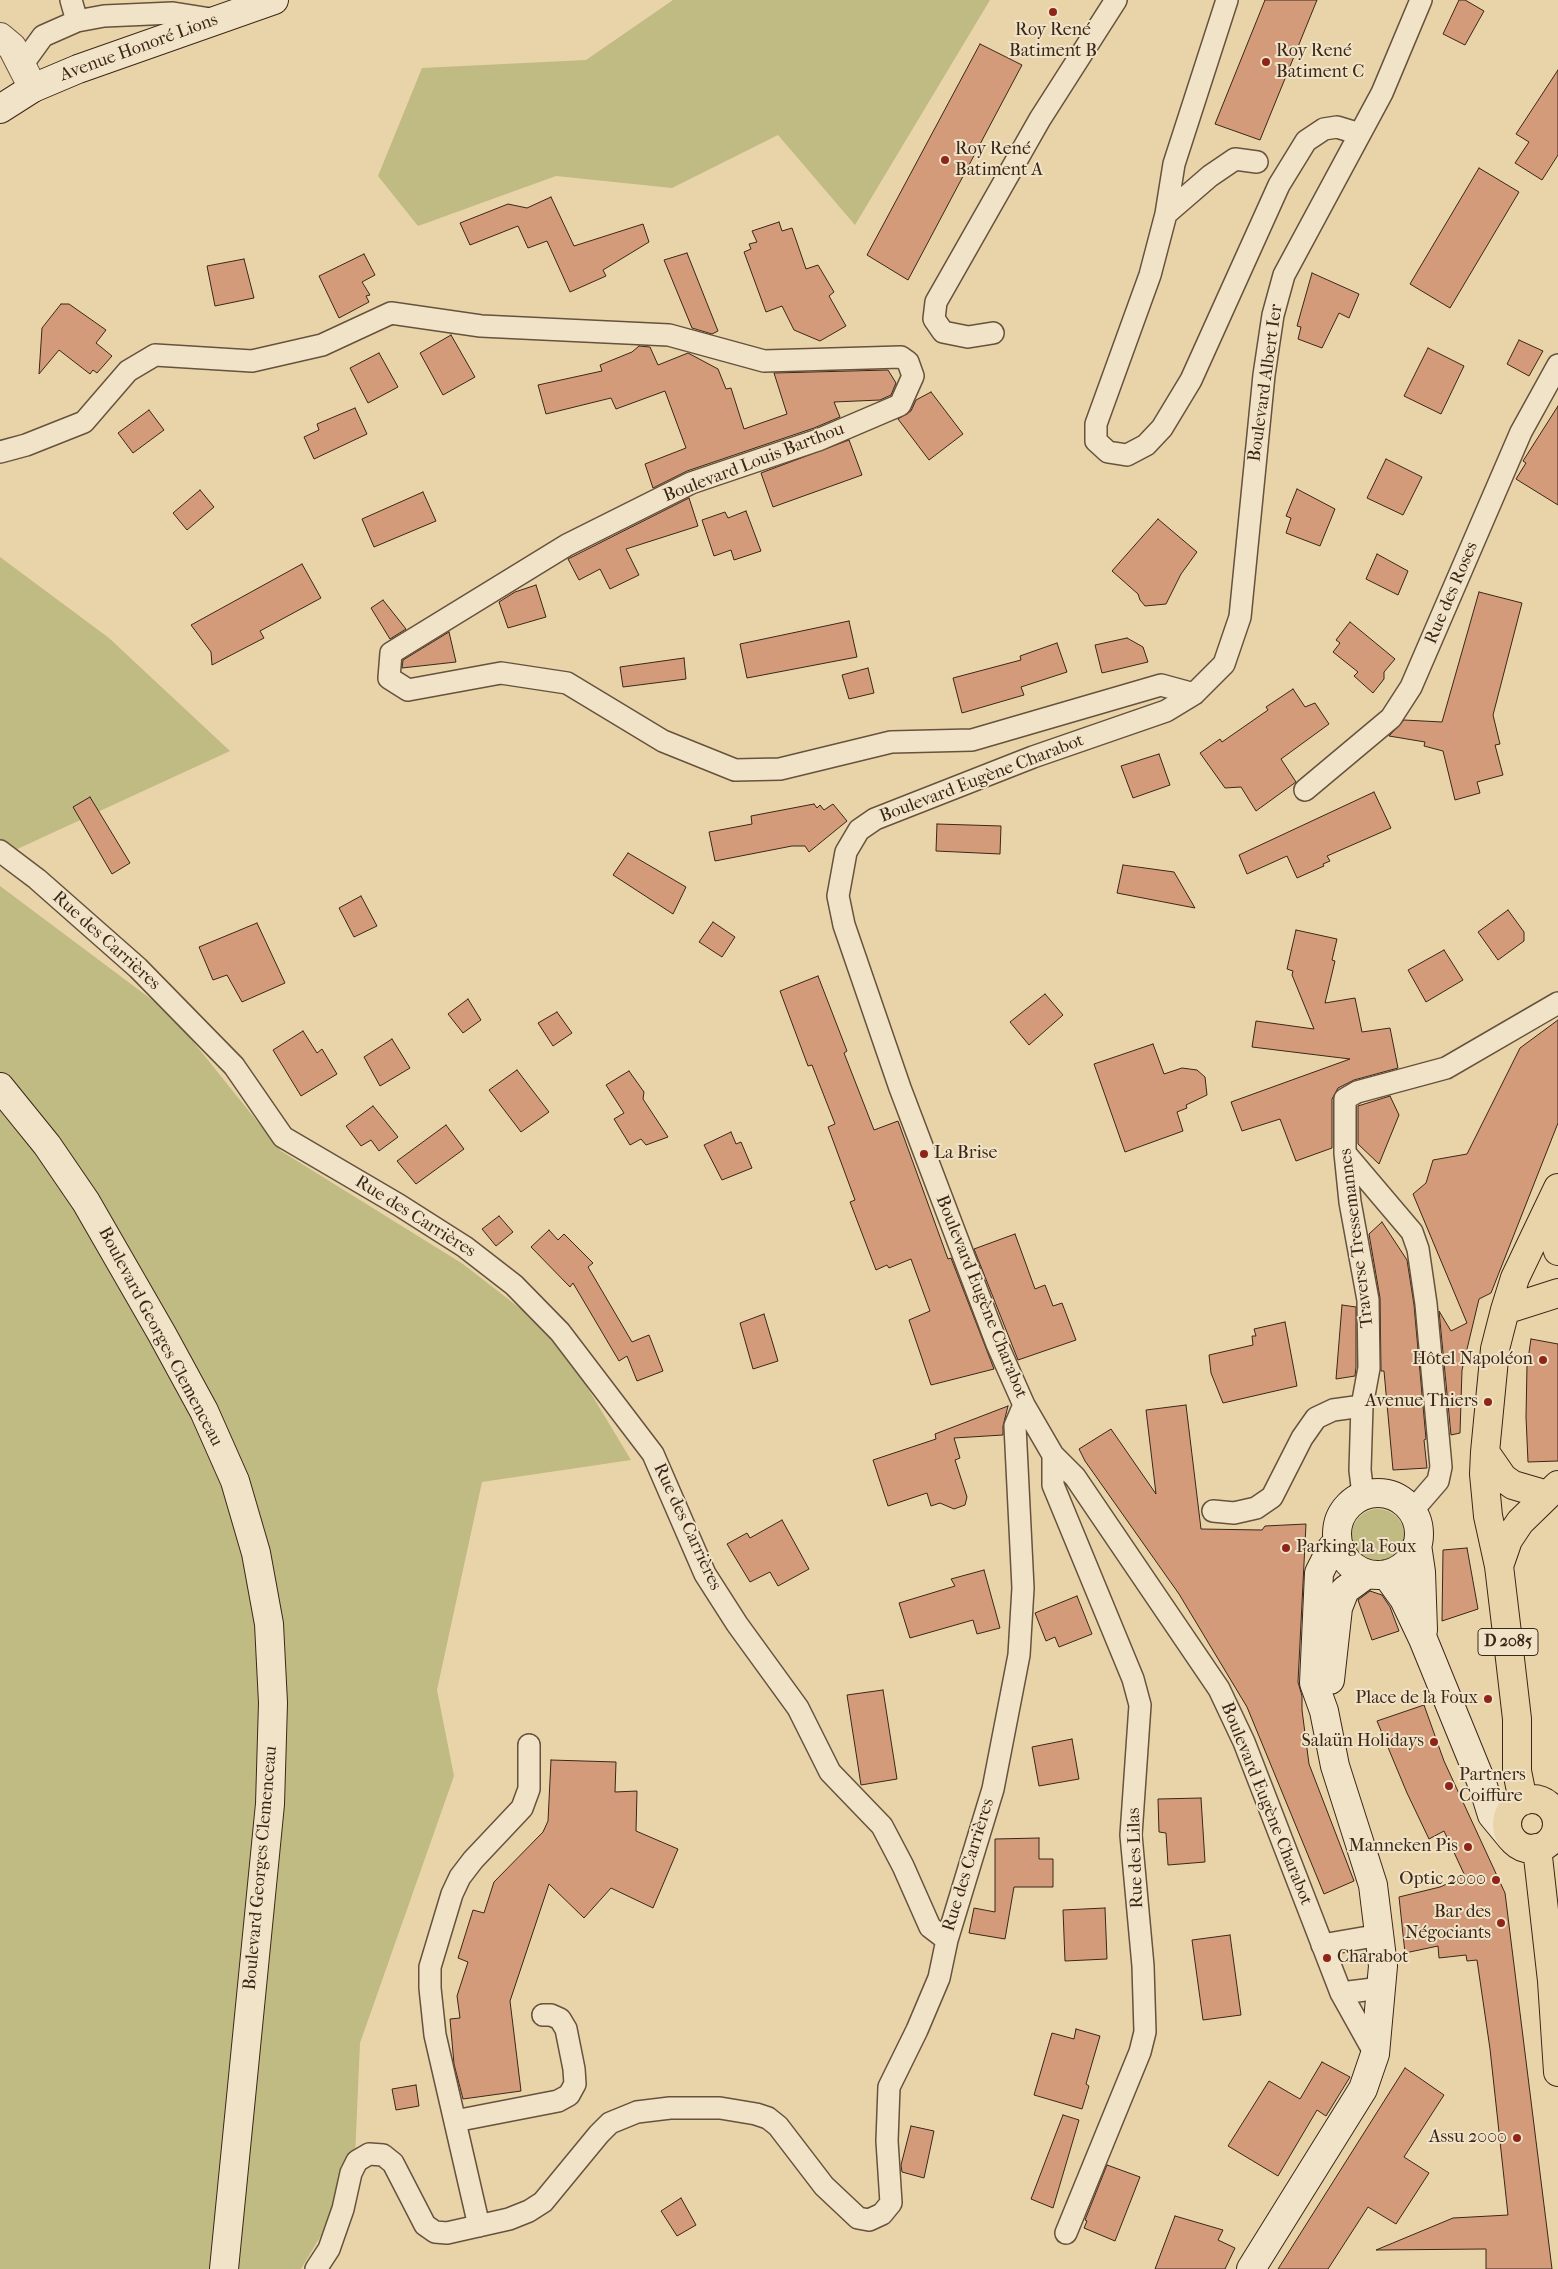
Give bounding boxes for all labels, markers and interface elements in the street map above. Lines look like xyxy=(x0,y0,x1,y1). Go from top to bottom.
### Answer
marker: Roy René Batiment B xyxy=(1047,6,1059,18)
street label: Avenue Honoré Lions xyxy=(57,9,221,87)
place label: Roy René Batiment B xyxy=(1009,20,1097,62)
place label: Roy René Batiment C xyxy=(1276,41,1364,84)
marker: Roy René Batiment C xyxy=(1260,56,1272,68)
place label: Roy René Batiment A xyxy=(955,139,1043,182)
marker: Roy René Batiment A xyxy=(939,154,951,166)
street label: Boulevard Albert Ier xyxy=(1244,303,1288,463)
street label: Boulevard Louis Barthou xyxy=(661,419,847,507)
street label: Rue des Roses xyxy=(1421,539,1483,647)
street label: Boulevard Eugène Charabot xyxy=(877,730,1087,828)
street label: Rue des Carrières xyxy=(48,887,164,995)
place label: La Brise xyxy=(934,1143,997,1165)
street label: Traverse Tressemannes xyxy=(1335,1147,1379,1329)
marker: La Brise xyxy=(918,1148,930,1160)
street label: Rue des Carrières xyxy=(351,1171,479,1263)
street label: Boulevard Eugène Charabot xyxy=(930,1192,1032,1402)
street label: Boulevard Georges Clemenceau xyxy=(93,1224,227,1450)
place label: Hôtel Napoléon xyxy=(1412,1349,1533,1371)
marker: Hôtel Napoléon xyxy=(1537,1354,1549,1366)
place label: Avenue Thiers xyxy=(1365,1391,1478,1413)
marker: Avenue Thiers xyxy=(1482,1396,1494,1408)
street label: Rue des Carrières xyxy=(648,1460,726,1594)
place label: Parking la Foux xyxy=(1296,1537,1416,1559)
marker: Parking la Foux xyxy=(1280,1542,1292,1554)
road number: D 2085 xyxy=(1478,1628,1538,1655)
place label: Place de la Foux xyxy=(1355,1688,1478,1710)
marker: Place de la Foux xyxy=(1482,1693,1494,1705)
street label: Boulevard Eugène Charabot xyxy=(1215,1699,1317,1909)
place label: Salaün Holidays xyxy=(1301,1731,1424,1753)
marker: Salaün Holidays xyxy=(1428,1736,1440,1748)
street label: Boulevard Georges Clemenceau xyxy=(240,1745,282,1991)
place label: Partners Coiffure xyxy=(1459,1765,1526,1808)
marker: Partners Coiffure xyxy=(1443,1780,1455,1792)
street label: Rue des Carrières xyxy=(939,1796,999,1934)
street label: Rue des Lilas xyxy=(1123,1807,1149,1909)
place label: Manneken Pis xyxy=(1349,1836,1458,1858)
marker: Manneken Pis xyxy=(1462,1841,1474,1853)
place label: Optic 2000 xyxy=(1399,1869,1486,1891)
marker: Optic 2000 xyxy=(1490,1874,1502,1886)
place label: Bar des Négociants xyxy=(1405,1902,1491,1945)
marker: Bar des Négociants xyxy=(1495,1917,1507,1929)
place label: Charabot xyxy=(1337,1947,1408,1969)
marker: Charabot xyxy=(1321,1952,1333,1964)
place label: Assu 2000 xyxy=(1429,2127,1507,2149)
marker: Assu 2000 xyxy=(1511,2132,1523,2144)

